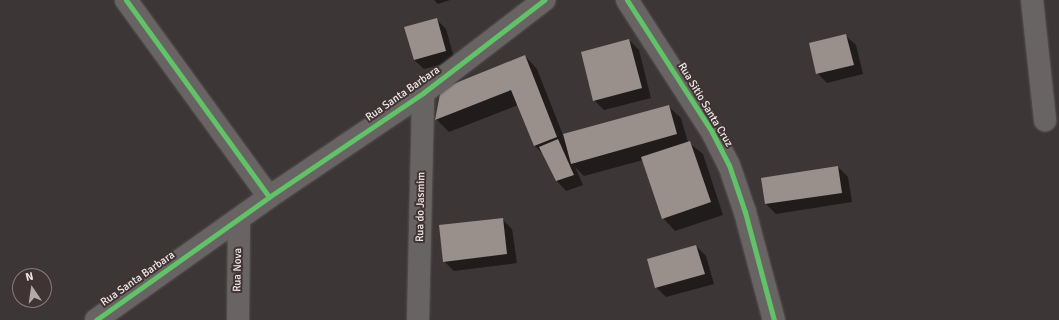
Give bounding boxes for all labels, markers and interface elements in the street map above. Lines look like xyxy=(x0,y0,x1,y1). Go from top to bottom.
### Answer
street label: Rua Sitio Santa Cruz xyxy=(675,61,735,149)
street label: Rua Santa Barbara xyxy=(364,64,442,124)
street label: Rua do Jasmim xyxy=(414,172,428,242)
street label: Rua Nova xyxy=(231,248,245,292)
street label: Rua Santa Barbara xyxy=(99,249,177,309)
north arrow xyxy=(12,268,52,308)
text: N xyxy=(24,270,35,284)

